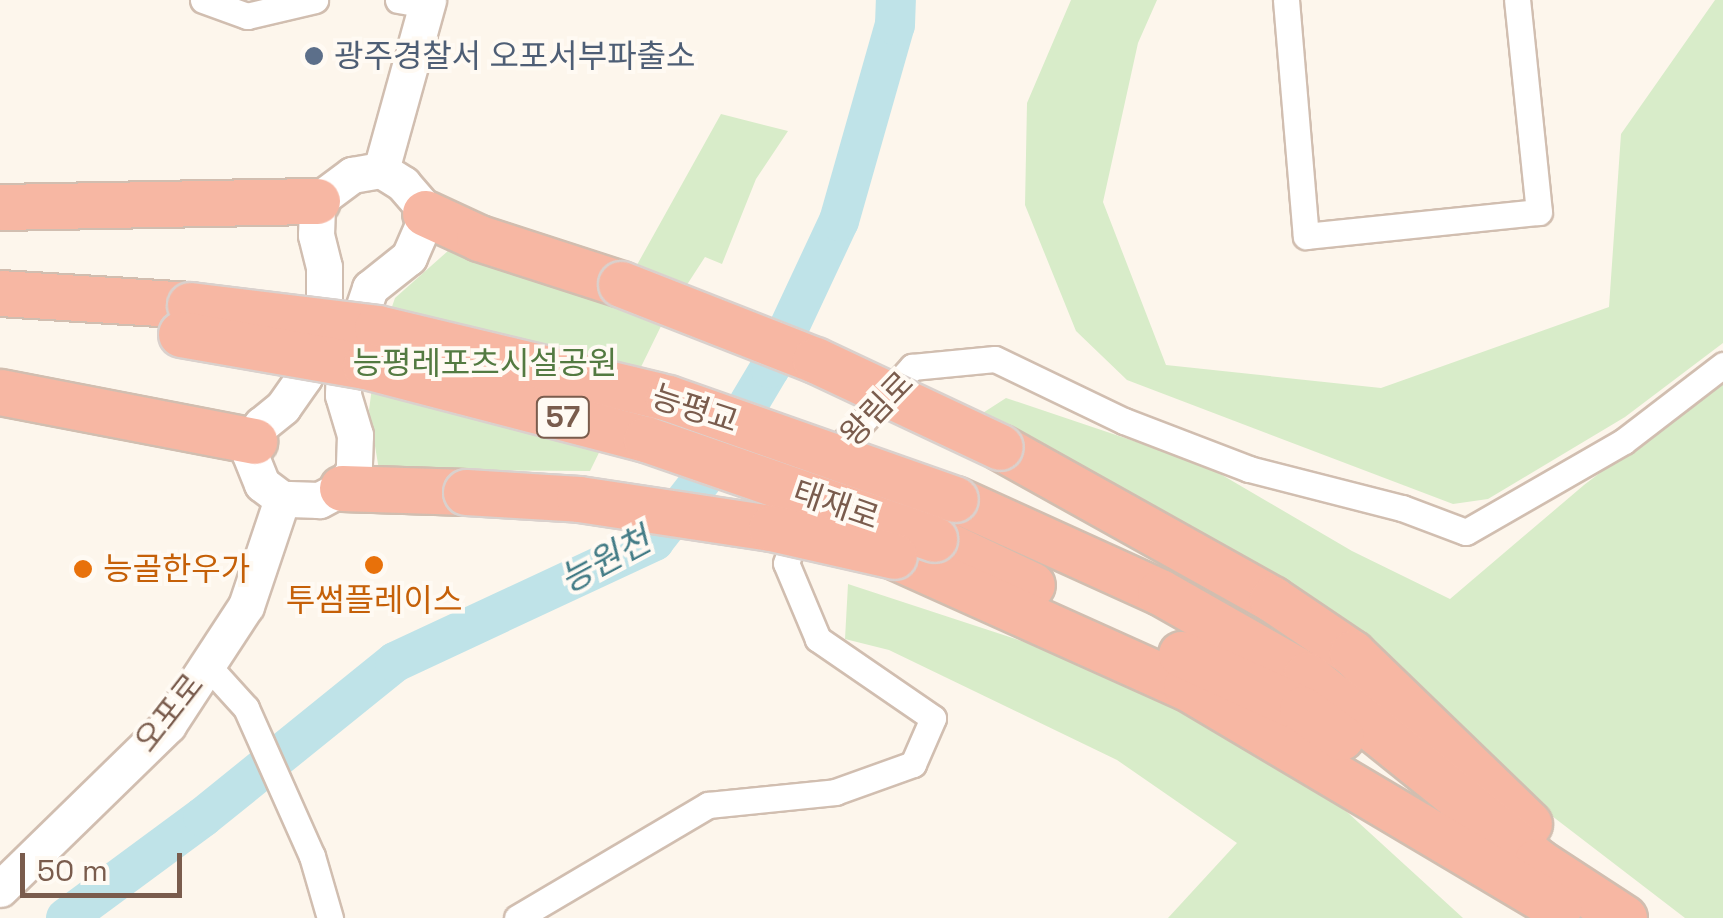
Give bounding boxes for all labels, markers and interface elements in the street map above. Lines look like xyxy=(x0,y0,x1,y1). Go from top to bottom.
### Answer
place label: 광주경찰서 오포서부파출소 xyxy=(334,37,696,75)
marker: 광주경찰서 오포서부파출소 xyxy=(303,45,325,67)
park label: 능평레포츠시설공원 xyxy=(353,344,617,382)
street label: 왕림로 xyxy=(833,364,921,454)
street label: 능평교 xyxy=(647,377,743,441)
road number: 57 xyxy=(536,392,590,442)
street label: 태재로 xyxy=(788,472,884,538)
water label: 능원천 xyxy=(552,519,658,601)
place label: 능골한우가 xyxy=(103,550,250,588)
marker: 투썸플레이스 xyxy=(363,554,385,576)
marker: 능골한우가 xyxy=(72,558,94,580)
place label: 투썸플레이스 xyxy=(286,581,462,619)
street label: 오포로 xyxy=(127,666,211,760)
scale bar xyxy=(25,833,188,895)
text: 50 m xyxy=(37,851,108,890)

